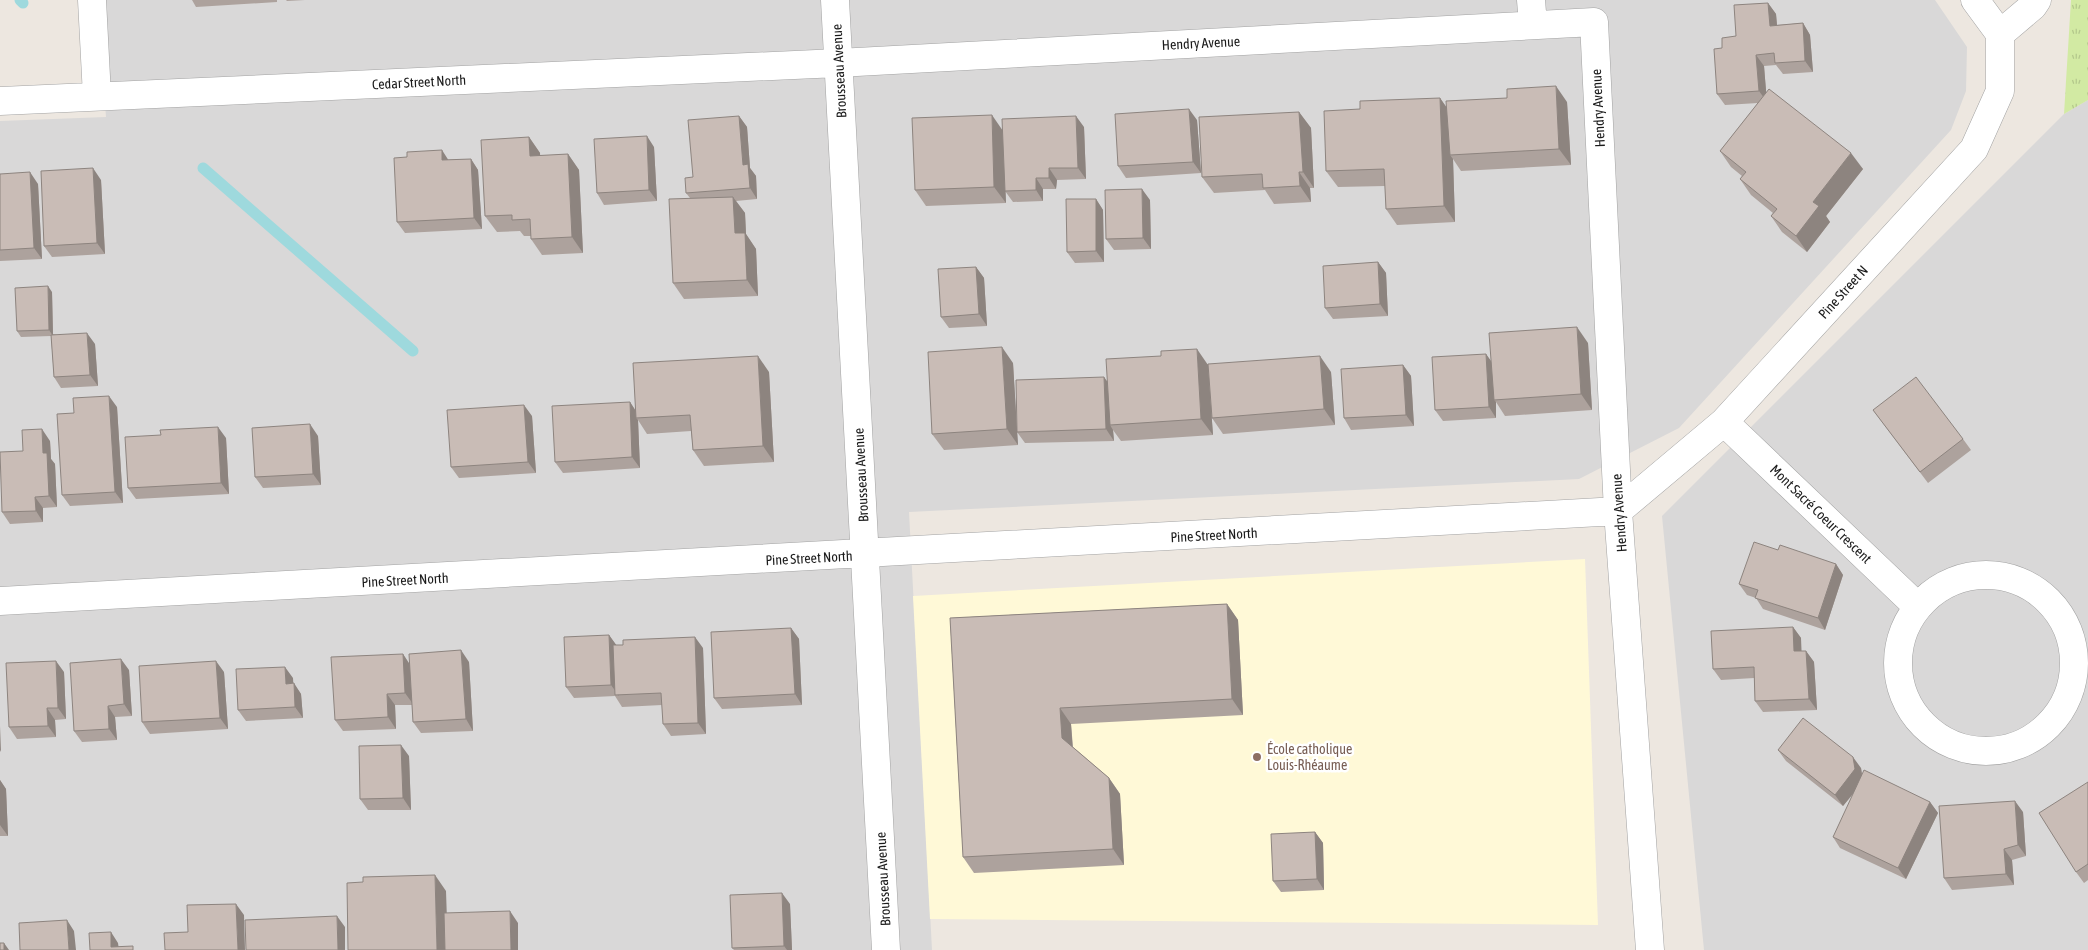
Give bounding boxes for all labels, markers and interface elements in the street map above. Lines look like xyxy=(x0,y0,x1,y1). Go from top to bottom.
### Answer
street label: Brousseau Avenue xyxy=(829,23,849,119)
street label: Hendry Avenue xyxy=(1161,33,1241,53)
street label: Hendry Avenue xyxy=(1588,68,1608,148)
street label: Cedar Street North xyxy=(372,72,466,92)
street label: Pine Street N xyxy=(1815,262,1871,322)
street label: Brousseau Avenue xyxy=(851,427,871,523)
street label: Mont Sacré Coeur Crescent xyxy=(1767,461,1875,567)
street label: Hendry Avenue xyxy=(1608,473,1630,553)
street label: Pine Street North xyxy=(1170,525,1258,545)
street label: Pine Street North xyxy=(765,548,853,568)
street label: Pine Street North xyxy=(361,570,449,590)
place label: École catholique Louis-Rhéaume xyxy=(1267,741,1352,773)
marker: École catholique Louis-Rhéaume xyxy=(1251,751,1263,763)
street label: Brousseau Avenue xyxy=(873,831,893,927)

